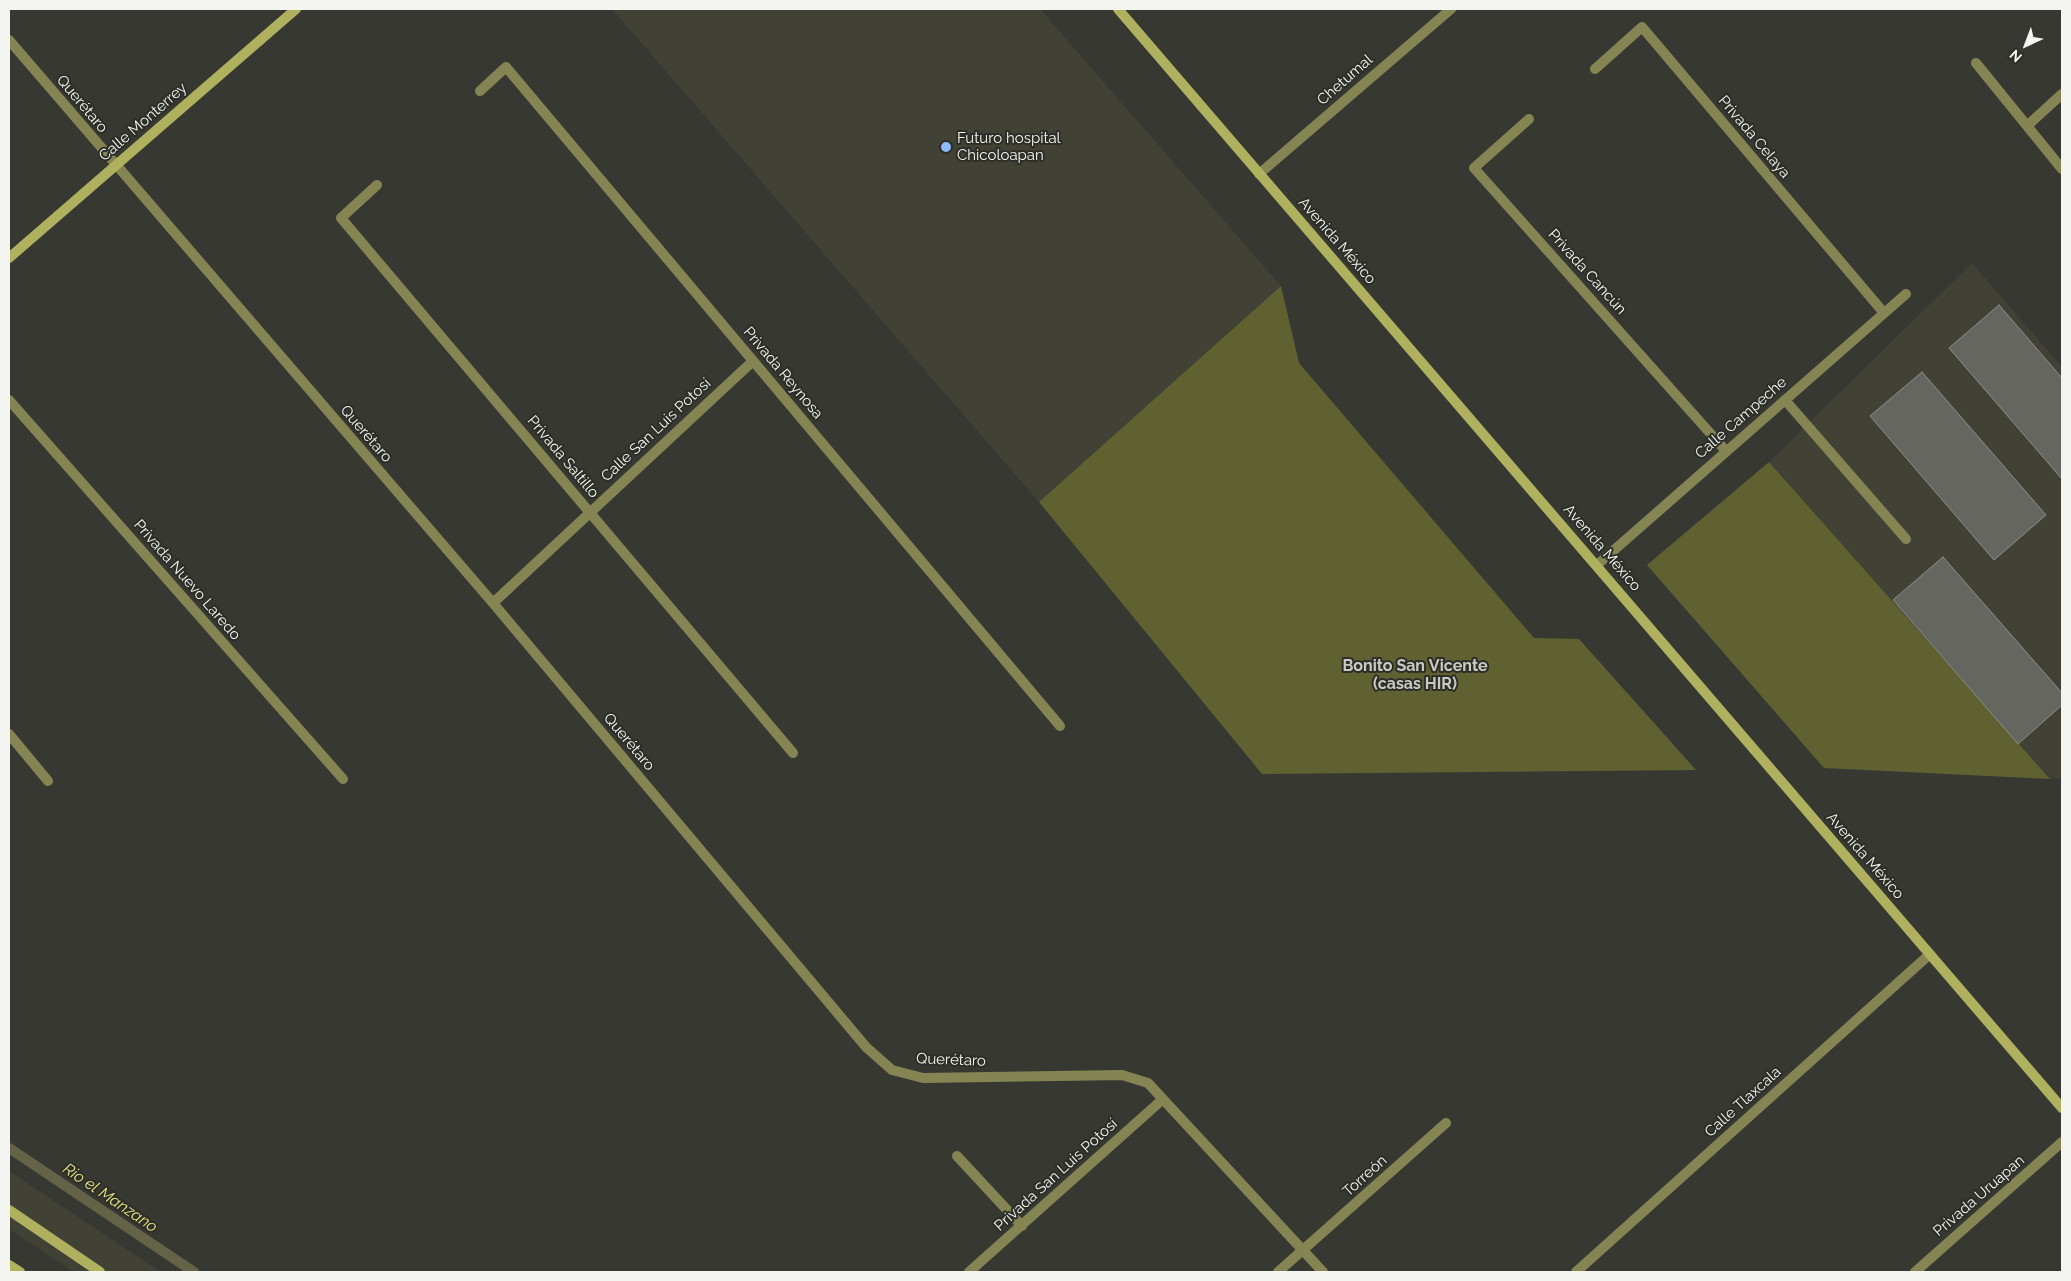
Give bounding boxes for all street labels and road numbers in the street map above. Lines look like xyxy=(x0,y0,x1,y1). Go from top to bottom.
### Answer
street label: Chetumal xyxy=(1314,51,1376,109)
street label: Querétaro xyxy=(53,71,111,137)
street label: Calle Monterrey xyxy=(95,79,191,165)
street label: Privada Celaya xyxy=(1714,92,1794,182)
street label: Avenida México xyxy=(1294,194,1380,288)
street label: Privada Cancún xyxy=(1544,226,1630,318)
street label: Privada Reynosa xyxy=(739,323,827,423)
street label: Calle Campeche xyxy=(1692,373,1790,463)
street label: Calle San Luis Potosí xyxy=(597,375,715,485)
street label: Querétaro xyxy=(336,402,396,466)
street label: Privada Saltillo xyxy=(523,412,603,502)
street label: Avenida México xyxy=(1559,501,1645,595)
street label: Privada Nuevo Laredo xyxy=(130,516,244,644)
street label: Querétaro xyxy=(600,709,658,775)
street label: Avenida México xyxy=(1822,809,1908,903)
street label: Querétaro xyxy=(916,1050,986,1070)
street label: Calle Tlaxcala xyxy=(1701,1063,1785,1141)
street label: Privada San Luis Potosí xyxy=(991,1115,1121,1235)
street label: Torreón xyxy=(1339,1152,1391,1200)
street label: Privada Uruapan xyxy=(1930,1152,2028,1240)

